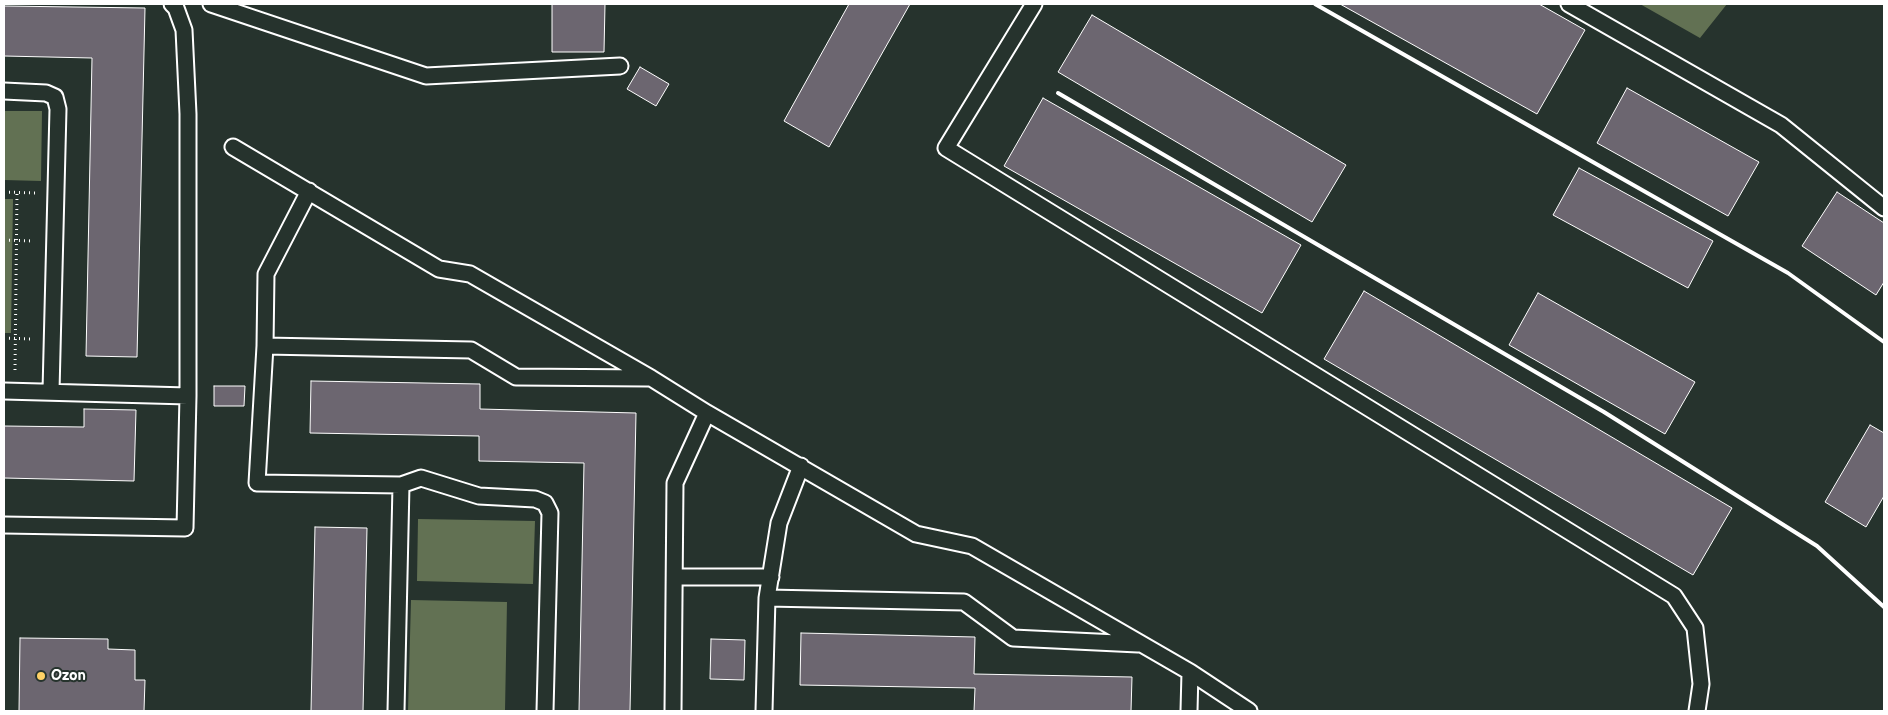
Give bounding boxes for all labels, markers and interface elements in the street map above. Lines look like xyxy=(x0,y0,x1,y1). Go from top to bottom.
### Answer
place label: Ozon xyxy=(51,667,86,685)
marker: Ozon xyxy=(35,670,47,682)

